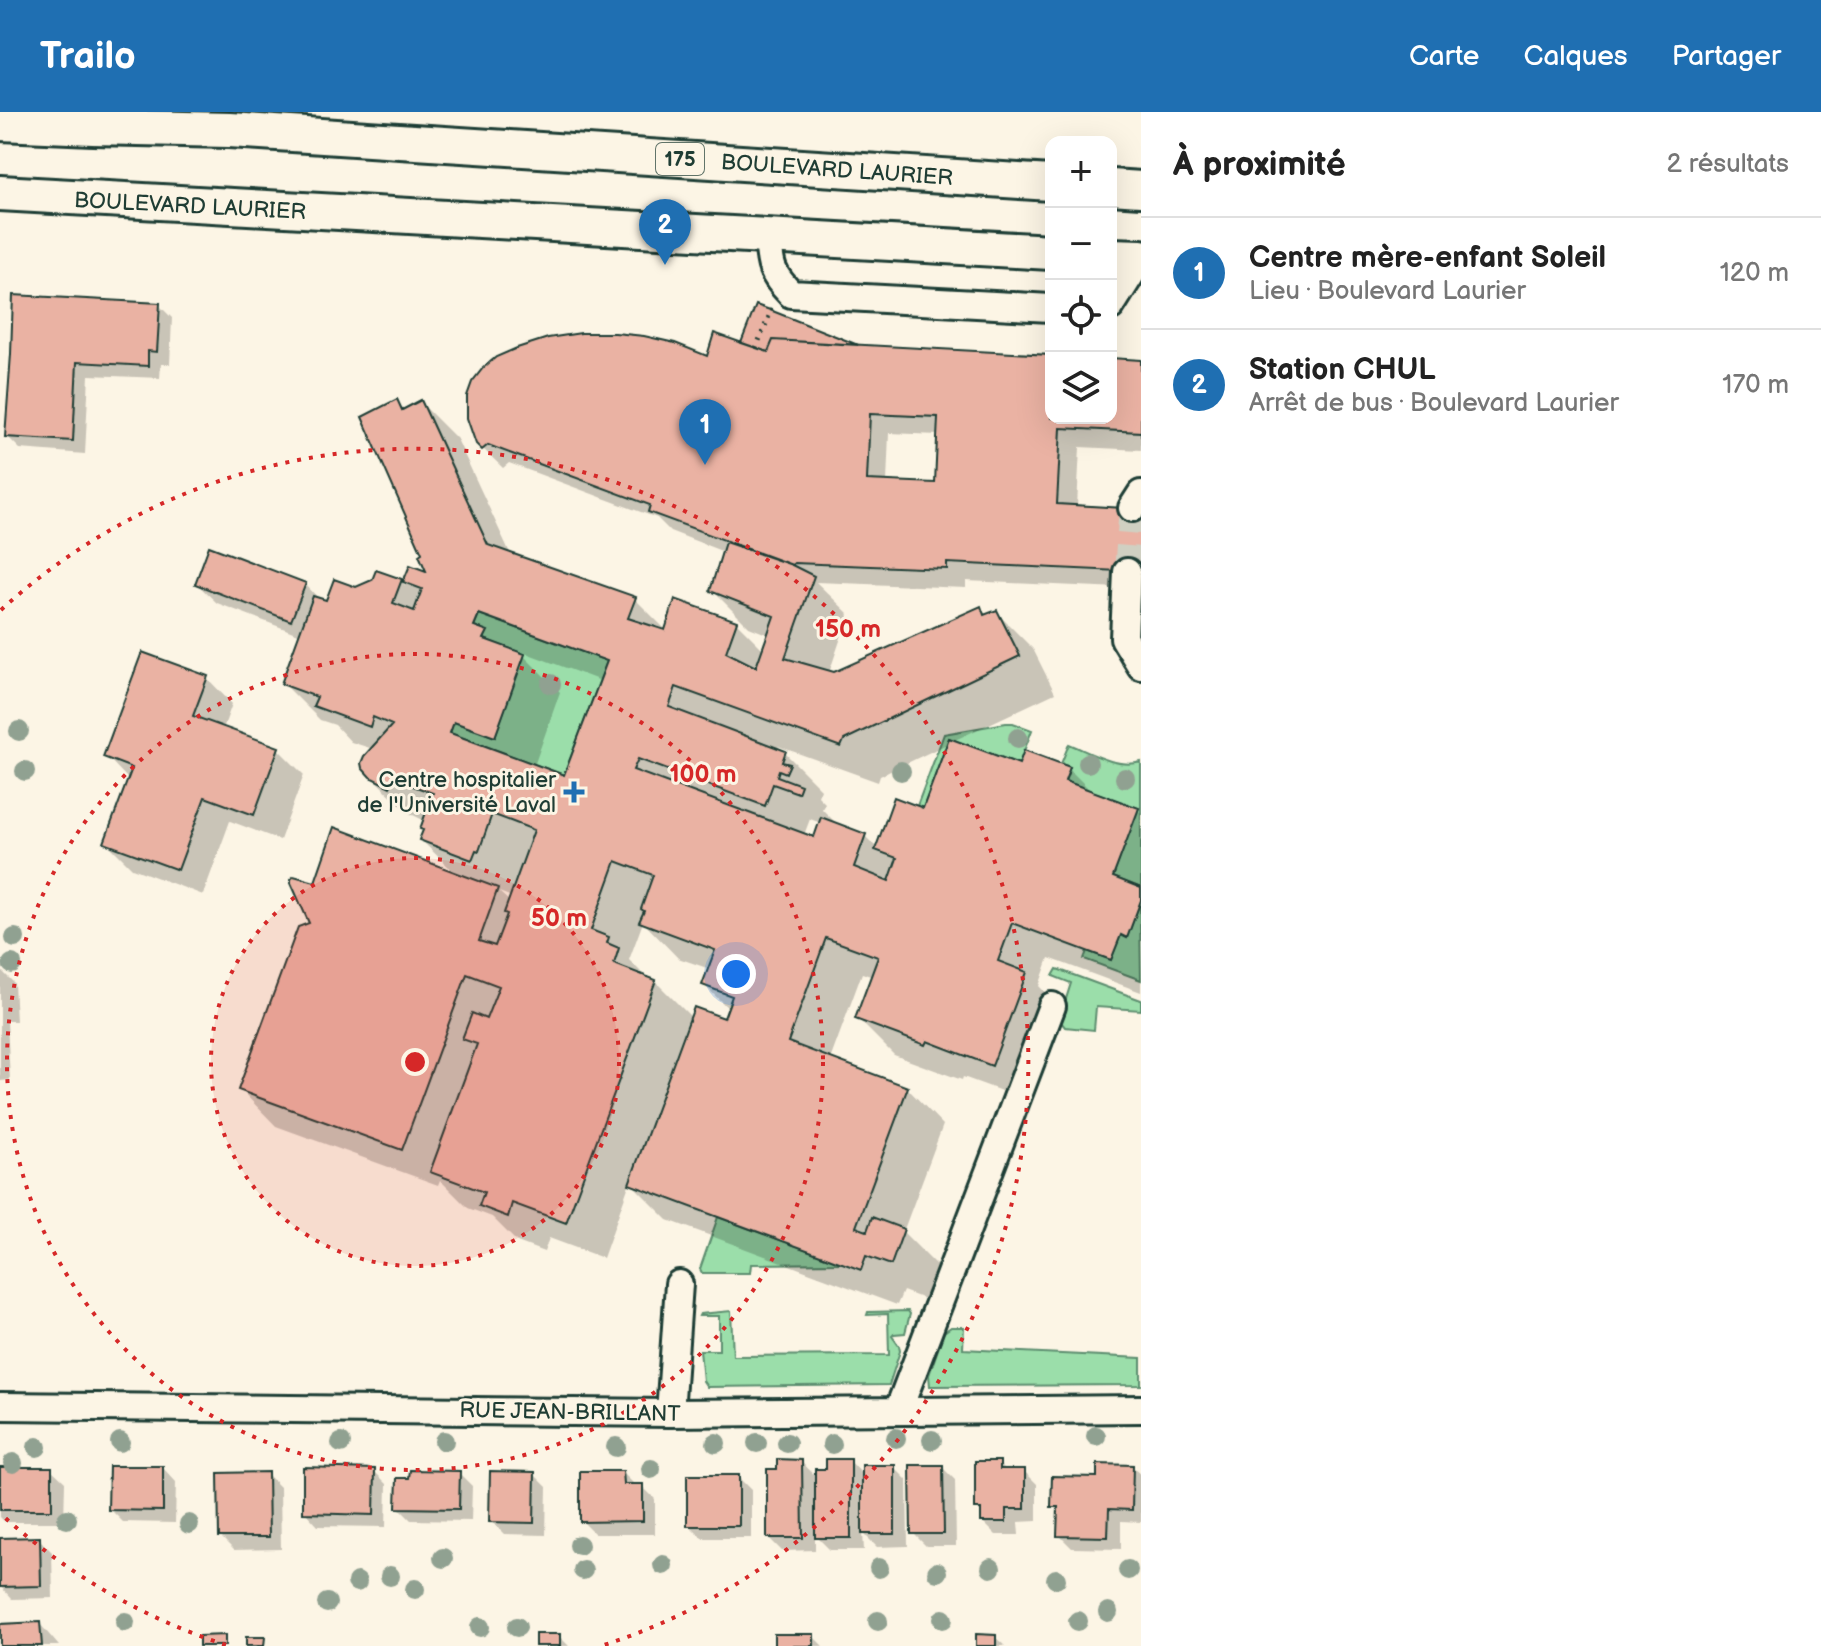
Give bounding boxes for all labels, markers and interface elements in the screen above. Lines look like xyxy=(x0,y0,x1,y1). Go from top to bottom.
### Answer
text: Trailo xyxy=(40,34,136,79)
text: Carte xyxy=(1409,40,1479,73)
text: Calques xyxy=(1523,40,1628,73)
text: Partager xyxy=(1672,40,1781,73)
map controls xyxy=(1045,136,1117,424)
button: + xyxy=(1045,136,1117,208)
road number: 175 xyxy=(656,143,704,175)
text: À proximité xyxy=(1173,144,1346,185)
street label: BOULEVARD LAURIER xyxy=(720,149,954,192)
text: 2 résultats xyxy=(1666,149,1789,180)
street label: BOULEVARD LAURIER xyxy=(73,187,307,226)
pin: 2 xyxy=(639,199,691,265)
button: − xyxy=(1045,208,1117,280)
text: Centre mère-enfant Soleil xyxy=(1249,240,1606,276)
text: 1 xyxy=(1194,258,1204,289)
text: 120 m xyxy=(1720,258,1789,289)
text: Lieu · Boulevard Laurier xyxy=(1249,276,1526,307)
button: locate xyxy=(1045,280,1117,352)
button: layers xyxy=(1045,352,1117,424)
text: Station CHUL xyxy=(1249,352,1435,388)
text: 2 xyxy=(1191,370,1207,401)
text: 170 m xyxy=(1722,370,1789,401)
text: Arrêt de bus · Boulevard Laurier xyxy=(1249,388,1619,419)
pin: 1 xyxy=(679,399,731,465)
text: 150 m xyxy=(815,615,881,644)
text: 100 m xyxy=(670,760,736,789)
place label: Centre hospitalier de l'Université Laval xyxy=(357,767,557,819)
marker: Centre hospitalier de l'Université Laval xyxy=(563,781,585,803)
text: 50 m xyxy=(531,904,587,933)
your location xyxy=(716,954,756,994)
centre of rings xyxy=(401,1048,429,1076)
street label: RUE JEAN-BRILLANT xyxy=(459,1397,681,1428)

